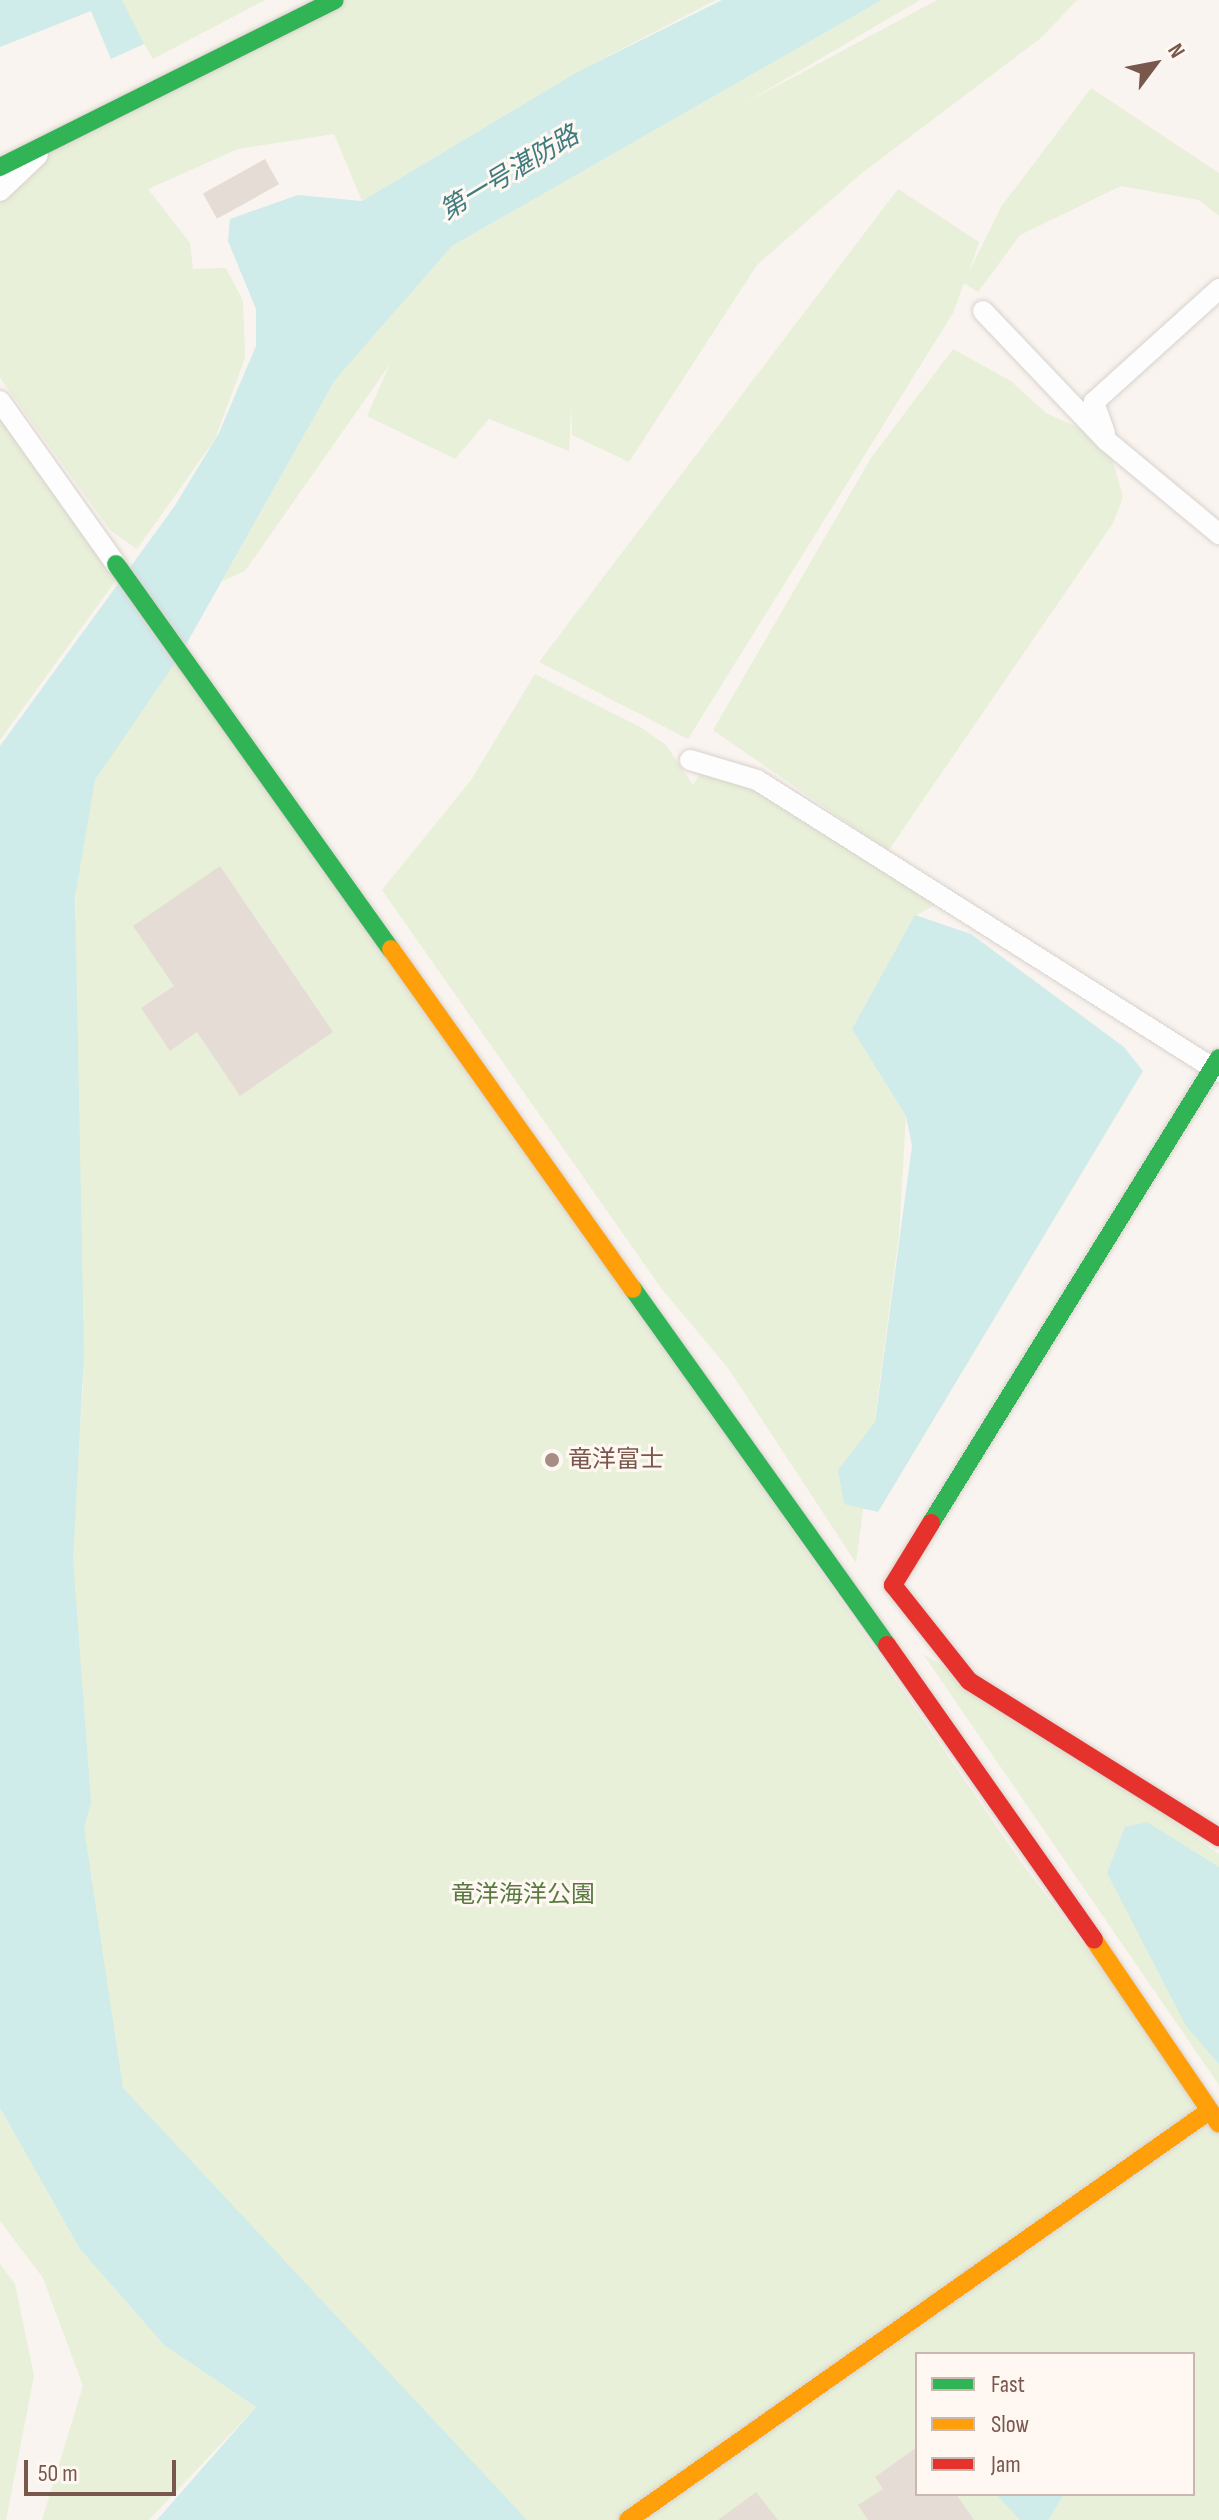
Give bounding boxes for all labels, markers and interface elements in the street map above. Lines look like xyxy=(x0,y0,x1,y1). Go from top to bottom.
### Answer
north arrow xyxy=(1115,24,1195,104)
text: N xyxy=(1161,39,1190,63)
water label: 第一号湛防路 xyxy=(435,120,585,228)
place label: 竜洋富士 xyxy=(568,1446,664,1474)
marker: 竜洋富士 xyxy=(543,1451,561,1469)
park label: 竜洋海洋公園 xyxy=(451,1881,595,1909)
legend xyxy=(915,2352,1195,2496)
text: Fast xyxy=(991,2370,1025,2399)
text: Slow xyxy=(991,2410,1029,2439)
scale bar xyxy=(28,2444,180,2494)
text: Jam xyxy=(991,2450,1021,2479)
text: 50 m xyxy=(38,2459,78,2488)

